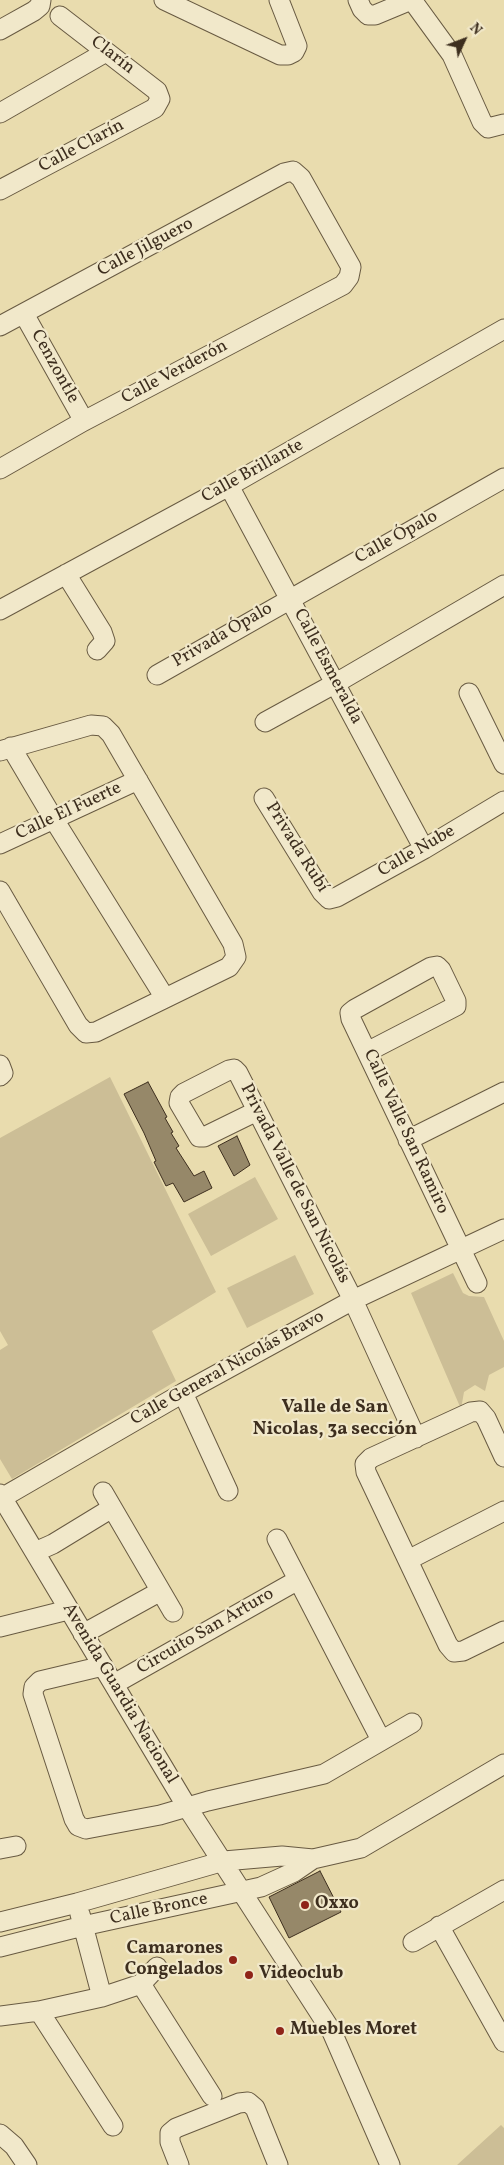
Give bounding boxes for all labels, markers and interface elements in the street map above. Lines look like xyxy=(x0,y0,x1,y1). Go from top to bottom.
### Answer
north arrow xyxy=(439,15,489,65)
text: N xyxy=(465,19,486,40)
street label: Clarín xyxy=(86,32,138,80)
street label: Calle Clarín xyxy=(36,116,128,178)
street label: Calle Jilguero xyxy=(94,214,198,282)
street label: Cenzontle xyxy=(25,327,83,407)
street label: Calle Verderón xyxy=(118,336,232,410)
street label: Calle Brillante xyxy=(198,435,308,509)
street label: Calle Ópalo xyxy=(352,506,442,570)
street label: Privada Ópalo xyxy=(169,599,277,673)
street label: Calle Esmeralda xyxy=(288,606,366,728)
street label: Calle El Fuerte xyxy=(13,778,125,846)
street label: Privada Rubí xyxy=(260,799,332,897)
street label: Calle Nube xyxy=(375,821,459,883)
street label: Calle Valle San Ramiro xyxy=(357,1046,453,1218)
street label: Privada Valle de San Nicolás xyxy=(234,1081,354,1287)
street label: Calle General Nicolás Bravo xyxy=(127,1307,329,1431)
district label: Valle de San Nicolas, 3a sección xyxy=(253,1398,417,1442)
street label: Circuito San Arturo xyxy=(134,1584,278,1680)
street label: Avenida Guardia Nacional xyxy=(57,1600,181,1788)
street label: Calle Bronce xyxy=(108,1889,210,1931)
place label: Oxxo xyxy=(315,1894,359,1916)
marker: Oxxo xyxy=(299,1899,311,1911)
place label: Camarones Congelados xyxy=(125,1939,223,1982)
marker: Camarones Congelados xyxy=(227,1954,239,1966)
place label: Videoclub xyxy=(259,1964,343,1986)
marker: Videoclub xyxy=(243,1969,255,1981)
place label: Muebles Moret xyxy=(290,2020,417,2042)
marker: Muebles Moret xyxy=(274,2025,286,2037)

